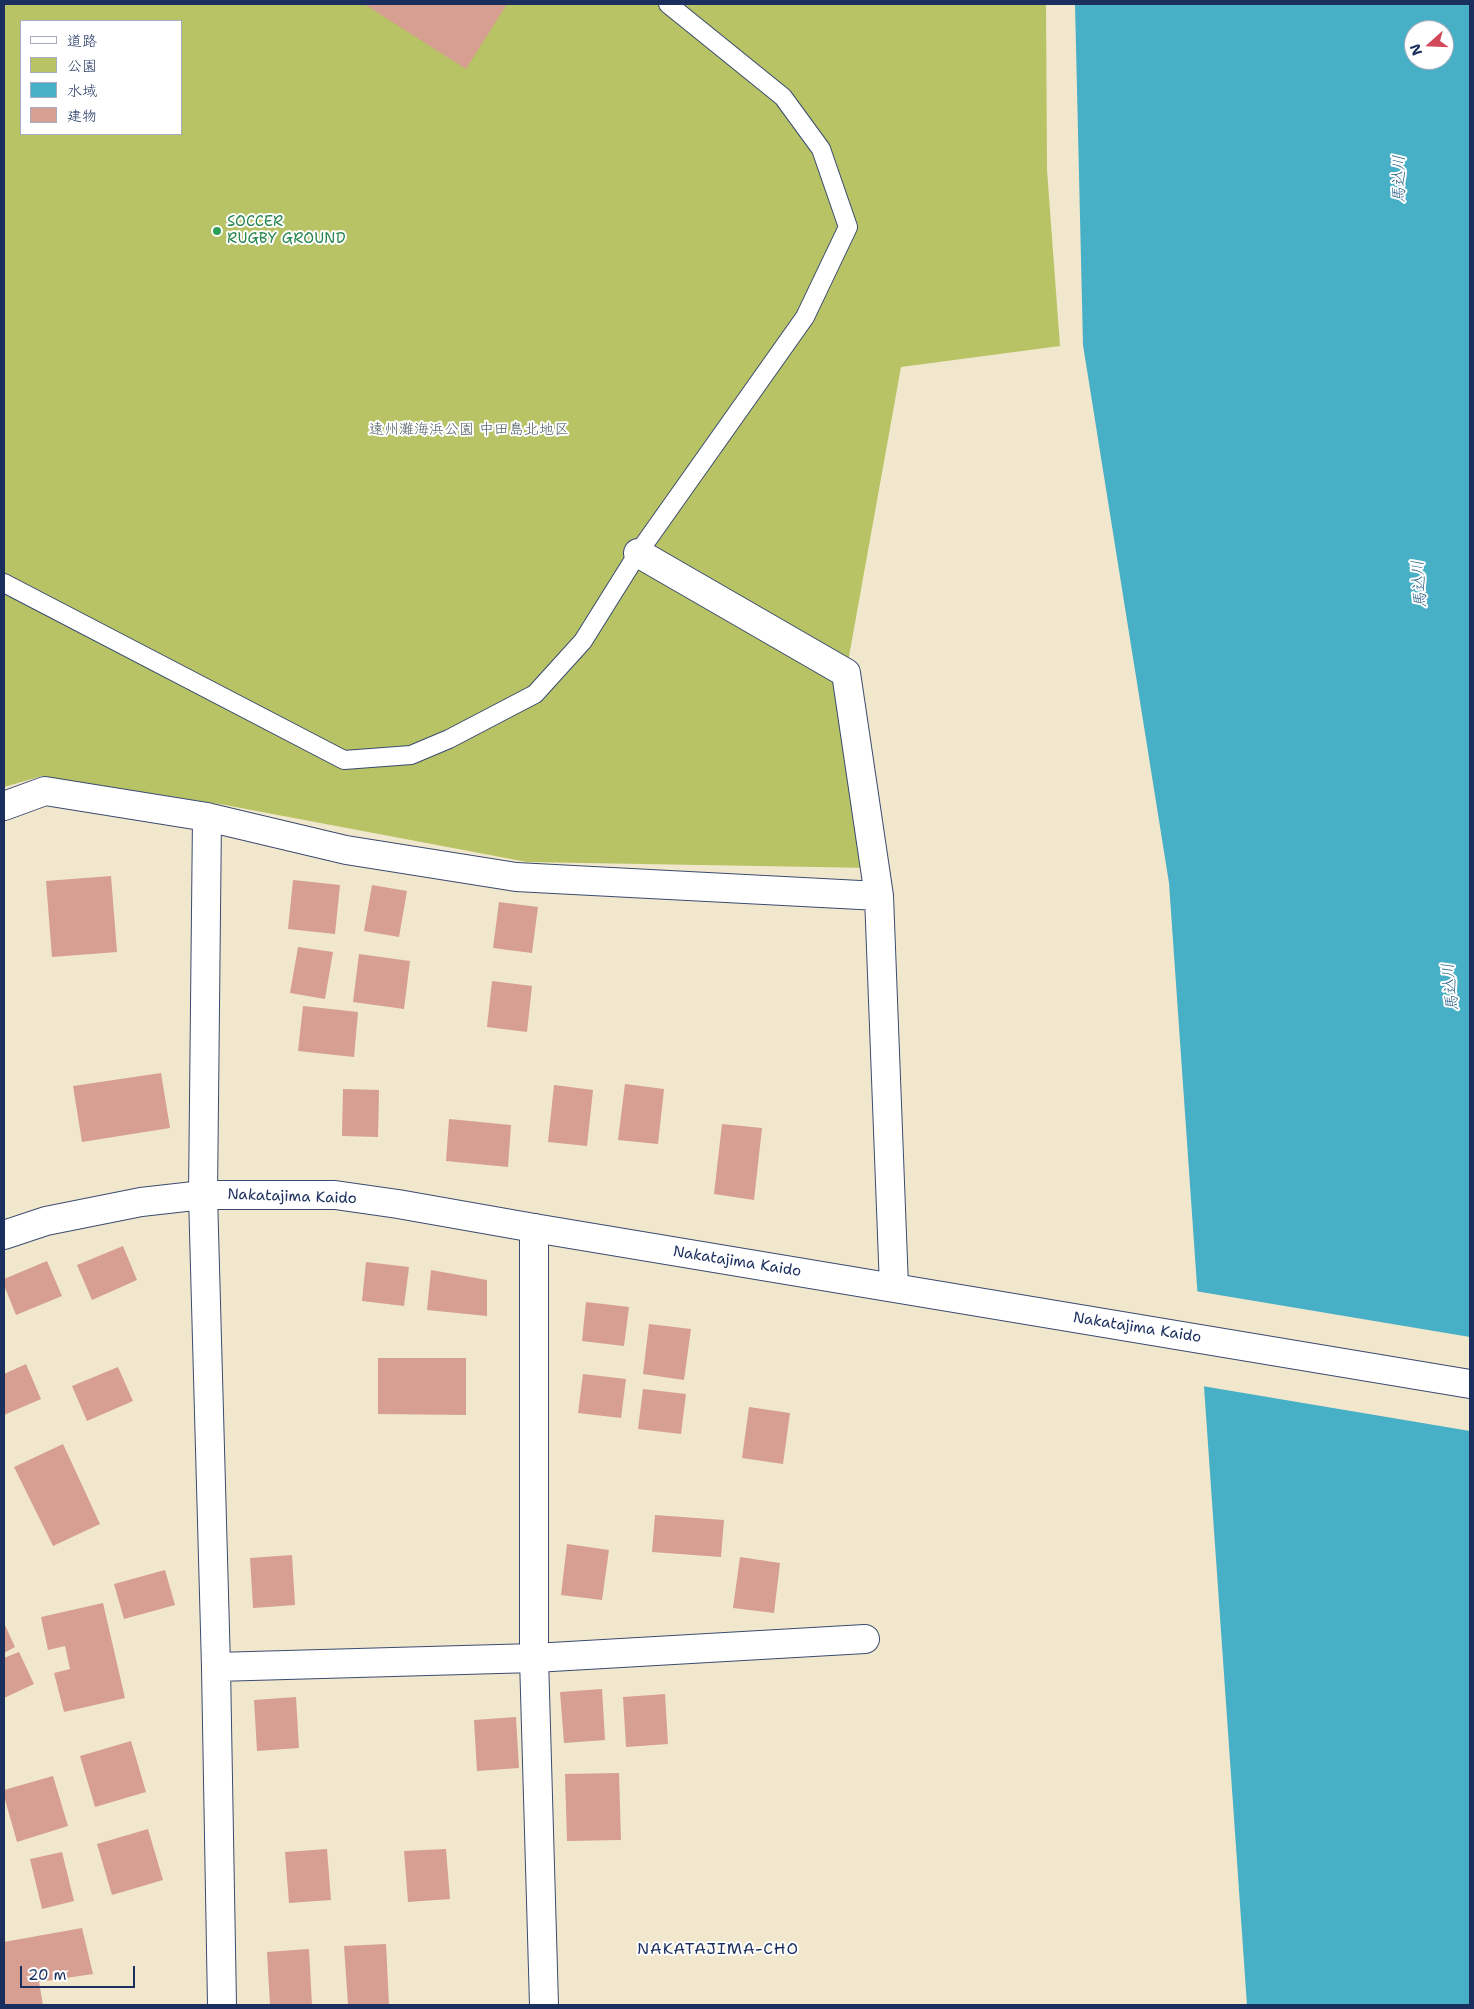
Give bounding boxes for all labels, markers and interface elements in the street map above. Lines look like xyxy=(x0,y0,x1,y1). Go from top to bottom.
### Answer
legend xyxy=(20,20,182,135)
north arrow xyxy=(1404,20,1454,70)
text: 道路 xyxy=(67,31,97,51)
text: N xyxy=(1405,41,1426,58)
text: 公園 xyxy=(67,56,97,76)
text: 水域 xyxy=(67,81,97,101)
text: 建物 xyxy=(67,106,97,126)
water label: 馬込川 xyxy=(1390,155,1410,203)
place label: SOCCER RUGBY GROUND xyxy=(227,213,346,248)
marker: SOCCER RUGBY GROUND xyxy=(211,225,223,237)
park label: 遠州灘海浜公園 中田島北地区 xyxy=(369,421,569,439)
water label: 馬込川 xyxy=(1409,559,1431,609)
water label: 馬込川 xyxy=(1439,962,1463,1012)
street label: Nakatajima Kaido xyxy=(227,1186,357,1208)
street label: Nakatajima Kaido xyxy=(672,1243,802,1281)
street label: Nakatajima Kaido xyxy=(1072,1309,1202,1347)
district label: NAKATAJIMA-CHO xyxy=(635,1940,801,1960)
scale bar xyxy=(22,1956,138,1988)
text: 20 m xyxy=(28,1965,67,1985)

